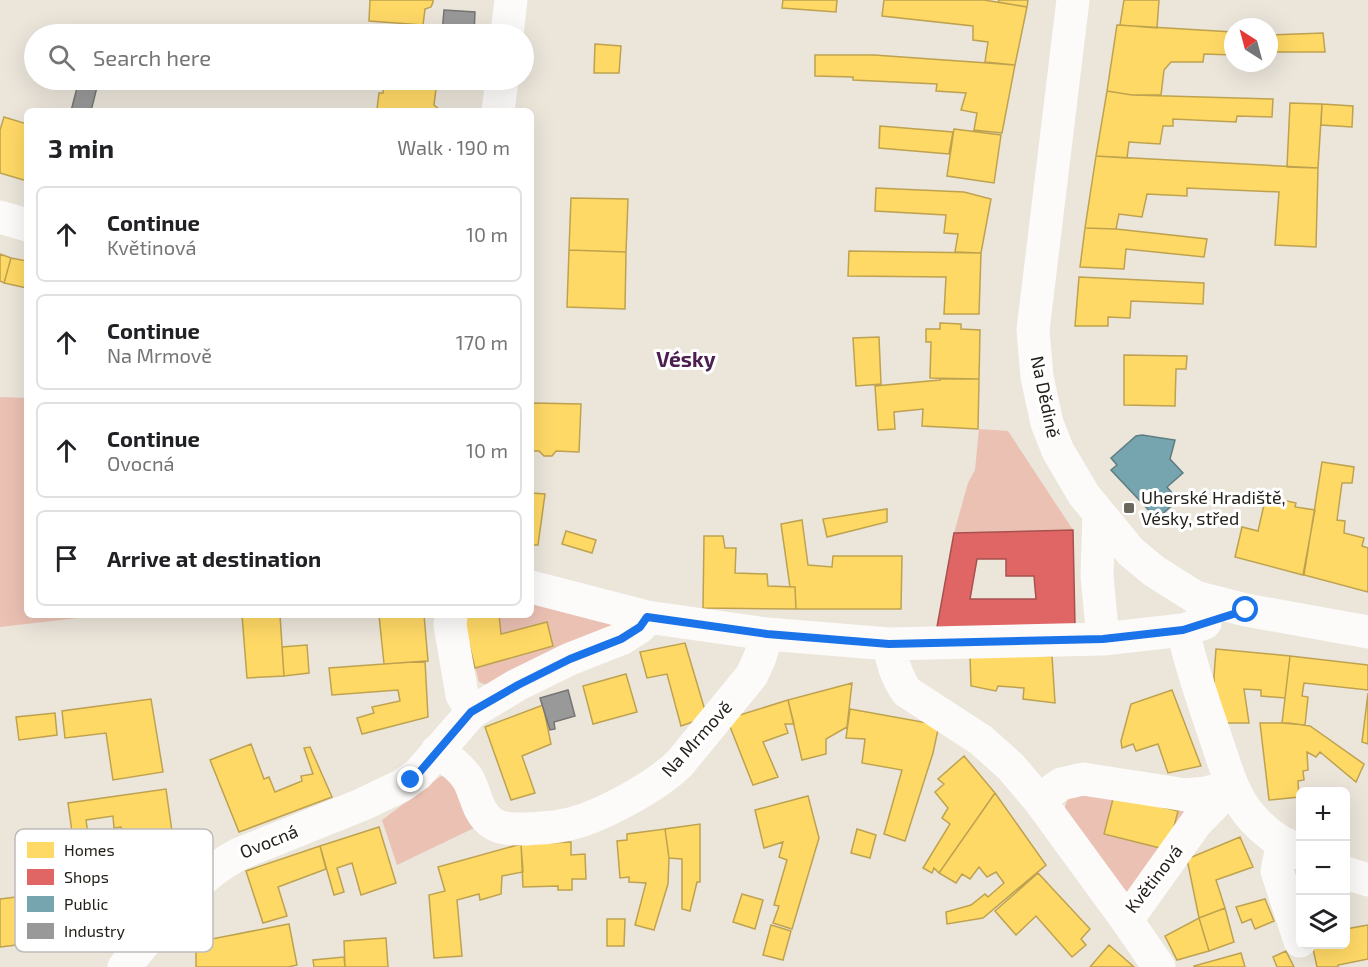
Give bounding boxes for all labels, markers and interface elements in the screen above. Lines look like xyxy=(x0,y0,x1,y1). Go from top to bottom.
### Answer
north arrow xyxy=(1224,18,1278,72)
search box xyxy=(24,24,534,90)
icon: search xyxy=(45,41,78,74)
text: Search here xyxy=(93,44,211,70)
text: 3 min xyxy=(48,132,114,163)
text: Walk · 190 m xyxy=(397,135,510,159)
text: Continue xyxy=(107,209,200,235)
icon: ahead xyxy=(50,218,83,251)
text: 10 m xyxy=(466,222,508,246)
text: Květinová xyxy=(107,235,196,259)
text: Continue xyxy=(107,317,200,343)
icon: ahead xyxy=(50,326,83,359)
text: 170 m xyxy=(456,330,508,354)
text: Na Mrmově xyxy=(107,343,212,367)
district label: Vésky xyxy=(656,346,716,372)
street label: Na Dědině xyxy=(1027,354,1065,440)
text: Continue xyxy=(107,425,200,451)
icon: ahead xyxy=(50,434,83,467)
text: 10 m xyxy=(466,438,508,462)
text: Ovocná xyxy=(107,451,175,475)
place label: Uherské Hradiště, Vésky, střed xyxy=(1141,486,1286,529)
marker: Uherské Hradiště, Vésky, střed xyxy=(1122,501,1136,515)
icon: arrive xyxy=(50,542,83,575)
text: Arrive at destination xyxy=(107,545,321,571)
route start xyxy=(1232,596,1258,622)
street label: Na Mrmově xyxy=(656,696,736,781)
route end xyxy=(397,766,423,792)
map controls xyxy=(1296,787,1350,949)
button: + xyxy=(1296,787,1350,841)
street label: Ovocná xyxy=(236,819,301,863)
legend xyxy=(15,829,213,952)
text: Homes xyxy=(64,840,115,859)
street label: Květinová xyxy=(1120,840,1187,917)
button: − xyxy=(1296,841,1350,895)
text: Shops xyxy=(64,867,109,886)
text: Public xyxy=(64,894,108,913)
button: layers xyxy=(1296,895,1350,949)
text: Industry xyxy=(64,921,125,940)

